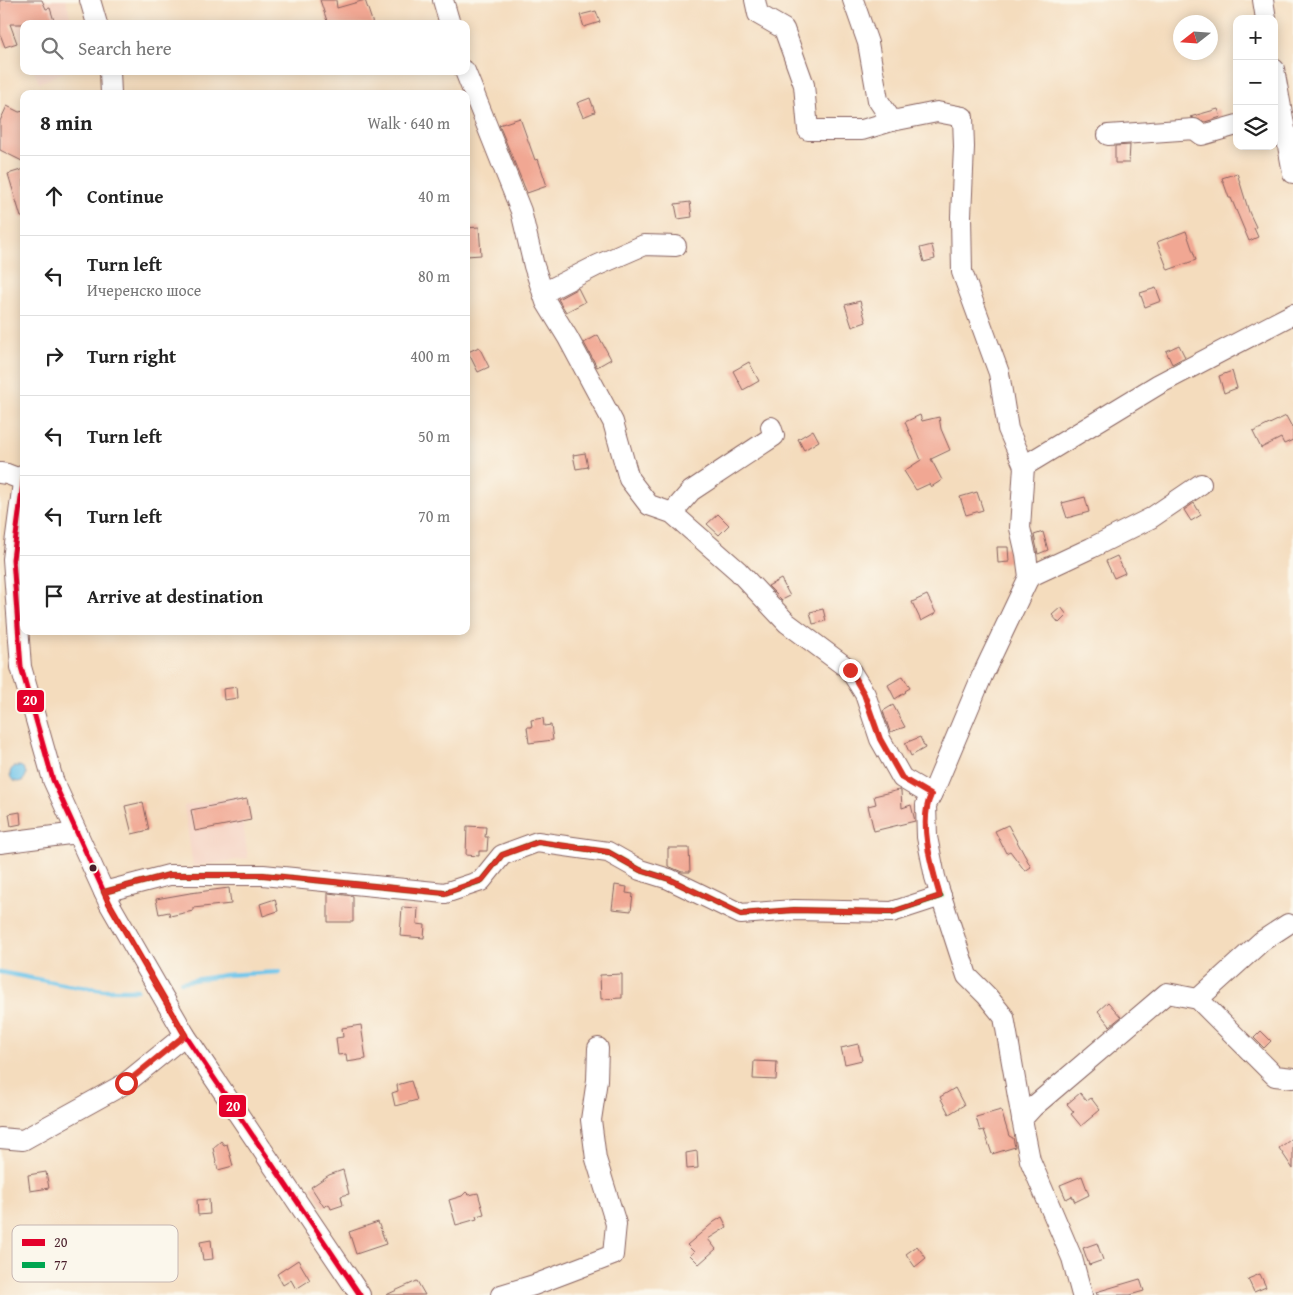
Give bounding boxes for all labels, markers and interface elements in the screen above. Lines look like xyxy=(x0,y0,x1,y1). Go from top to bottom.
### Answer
north arrow xyxy=(1173,15,1218,60)
map controls xyxy=(1233,15,1278,150)
button: + xyxy=(1233,15,1278,60)
search box xyxy=(20,20,470,75)
icon: search xyxy=(38,34,66,62)
text: Search here xyxy=(78,34,172,62)
button: − xyxy=(1233,60,1278,105)
button: layers xyxy=(1233,105,1278,150)
text: 8 min xyxy=(40,107,92,138)
text: Walk · 640 m xyxy=(367,111,450,135)
icon: ahead xyxy=(40,182,68,210)
text: Continue xyxy=(87,182,164,210)
text: 40 m xyxy=(418,184,450,208)
text: Turn left xyxy=(87,250,162,278)
icon: left xyxy=(40,262,68,290)
text: 80 m xyxy=(418,264,450,288)
text: Ичеренско шосе xyxy=(87,278,201,302)
icon: right xyxy=(40,342,68,370)
text: Turn right xyxy=(87,342,176,370)
text: 400 m xyxy=(410,344,450,368)
icon: left xyxy=(40,422,68,450)
text: Turn left xyxy=(87,422,162,450)
text: 50 m xyxy=(418,424,450,448)
icon: left xyxy=(40,502,68,530)
text: Turn left xyxy=(87,502,162,530)
text: 70 m xyxy=(418,504,450,528)
icon: arrive xyxy=(40,582,68,610)
text: Arrive at destination xyxy=(87,582,263,610)
route end xyxy=(839,659,862,682)
line badge: 20 xyxy=(16,689,45,713)
text: 20 xyxy=(23,690,37,710)
unlabelled marker xyxy=(88,863,98,873)
route start xyxy=(115,1072,138,1095)
line badge: 20 xyxy=(218,1094,247,1118)
text: 20 xyxy=(226,1096,240,1116)
legend xyxy=(12,1225,178,1282)
text: 20 xyxy=(54,1232,68,1252)
text: 77 xyxy=(54,1255,68,1275)

